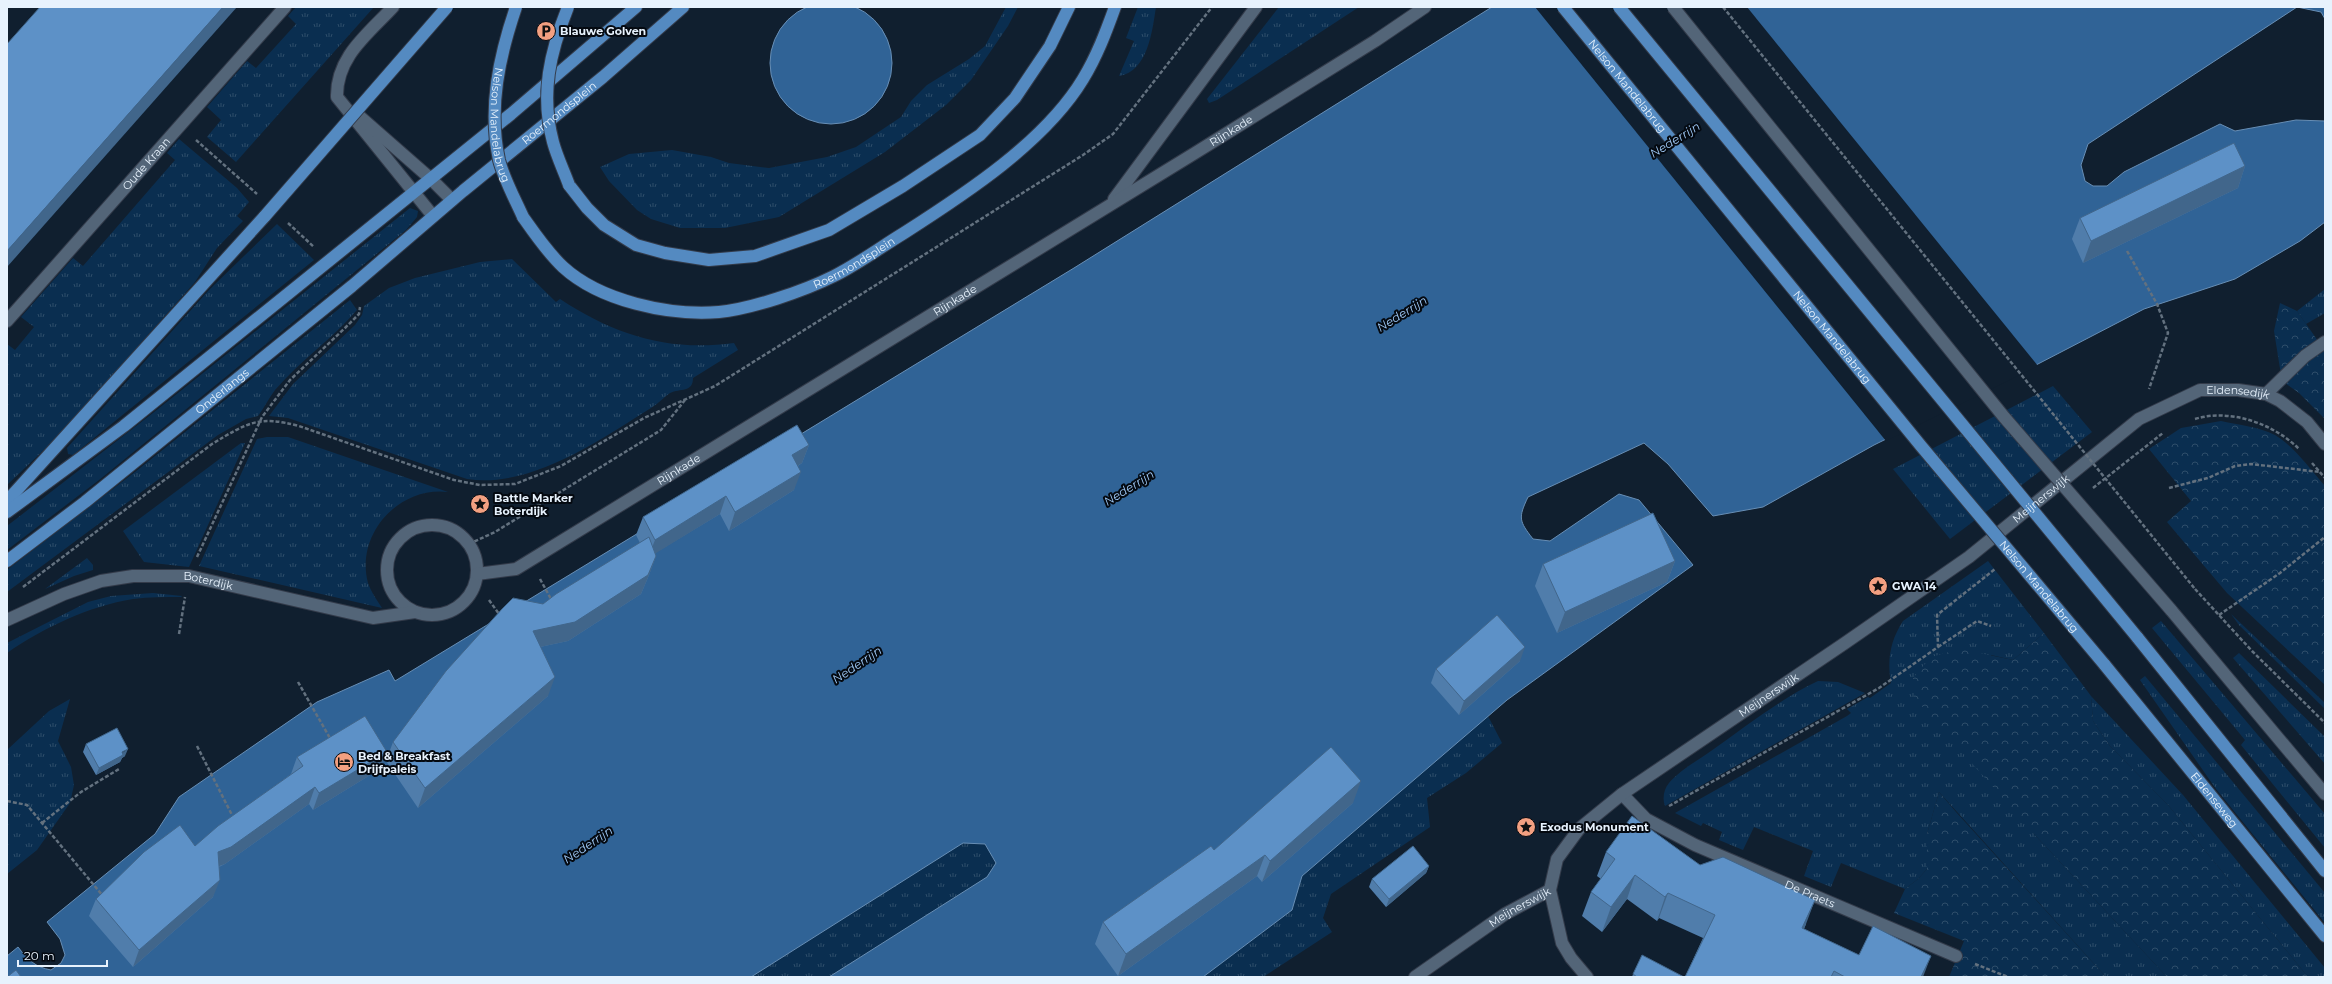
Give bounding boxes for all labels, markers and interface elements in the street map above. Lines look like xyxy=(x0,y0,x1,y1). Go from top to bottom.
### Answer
parking icon: Blauwe Golven xyxy=(535,20,557,42)
place label: Blauwe Golven xyxy=(560,24,646,38)
street label: Nelson Mandelabrug xyxy=(1585,37,1670,135)
street label: Nelson Mandelabrug xyxy=(488,67,513,184)
street label: Roermondsplein xyxy=(519,78,599,147)
street label: Rijnkade xyxy=(1207,112,1256,149)
water label: Nederrijn xyxy=(1647,118,1703,161)
street label: Oude Kraan xyxy=(119,135,173,193)
street label: Roermondsplein xyxy=(811,234,897,292)
street label: Rijnkade xyxy=(931,281,979,319)
street label: Nelson Mandelabrug xyxy=(1790,288,1874,387)
water label: Nederrijn xyxy=(1374,292,1430,335)
street label: Onderlangs xyxy=(192,365,252,417)
street label: Eldensedijk xyxy=(2206,383,2273,402)
street label: Rijnkade xyxy=(654,451,703,488)
water label: Nederrijn xyxy=(1101,466,1157,509)
street label: Meijnerswijk xyxy=(2010,471,2073,526)
place label: Battle Marker Boterdijk xyxy=(494,491,573,518)
place icon: Battle Marker Boterdijk xyxy=(469,493,491,515)
street label: Nelson Mandelabrug xyxy=(1996,538,2082,636)
street label: Boterdijk xyxy=(184,569,235,593)
place icon: GWA 14 xyxy=(1867,575,1889,597)
place label: GWA 14 xyxy=(1892,579,1937,593)
water label: Nederrijn xyxy=(829,643,884,687)
street label: Meijnerswijk xyxy=(1736,669,1801,720)
place label: Bed & Breakfast Drijfpaleis xyxy=(358,749,451,776)
hotel icon: Bed & Breakfast Drijfpaleis xyxy=(333,751,355,773)
street label: Eldenseweg xyxy=(2188,769,2241,830)
place icon: Exodus Monument xyxy=(1515,816,1537,838)
place label: Exodus Monument xyxy=(1540,820,1649,834)
water label: Nederrijn xyxy=(560,823,615,867)
street label: De Praets xyxy=(1783,877,1838,911)
street label: Meijnerswijk xyxy=(1486,884,1553,930)
scale bar xyxy=(18,942,107,968)
text: 20 m xyxy=(24,948,55,963)

